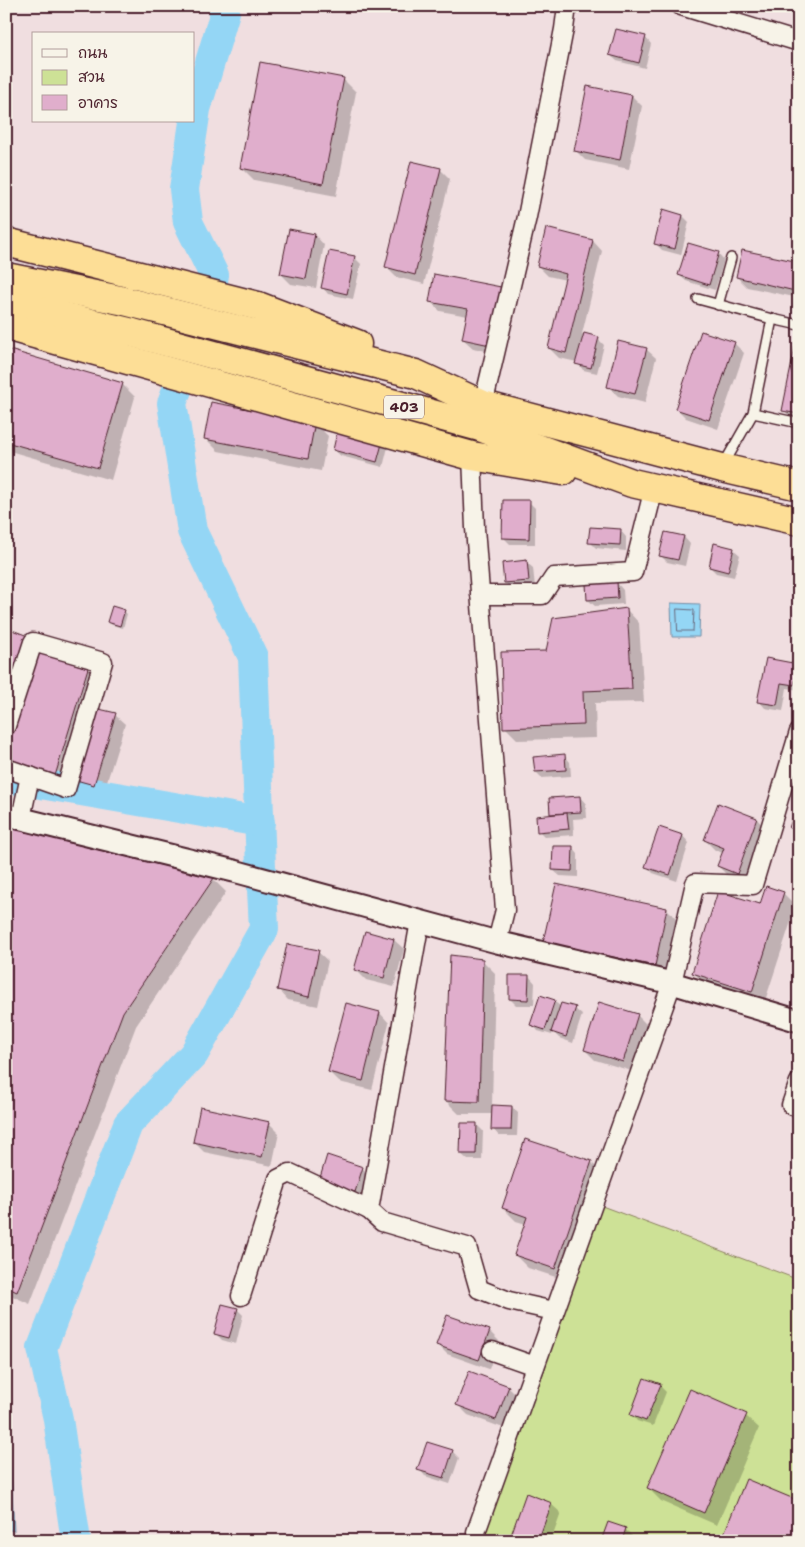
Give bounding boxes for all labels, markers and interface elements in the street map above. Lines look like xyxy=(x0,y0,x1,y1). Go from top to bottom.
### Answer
legend xyxy=(32,32,195,122)
text: ถนน xyxy=(78,43,107,63)
text: สวน xyxy=(78,67,105,87)
text: อาคาร xyxy=(78,93,118,113)
road number: 403 xyxy=(384,396,424,418)

